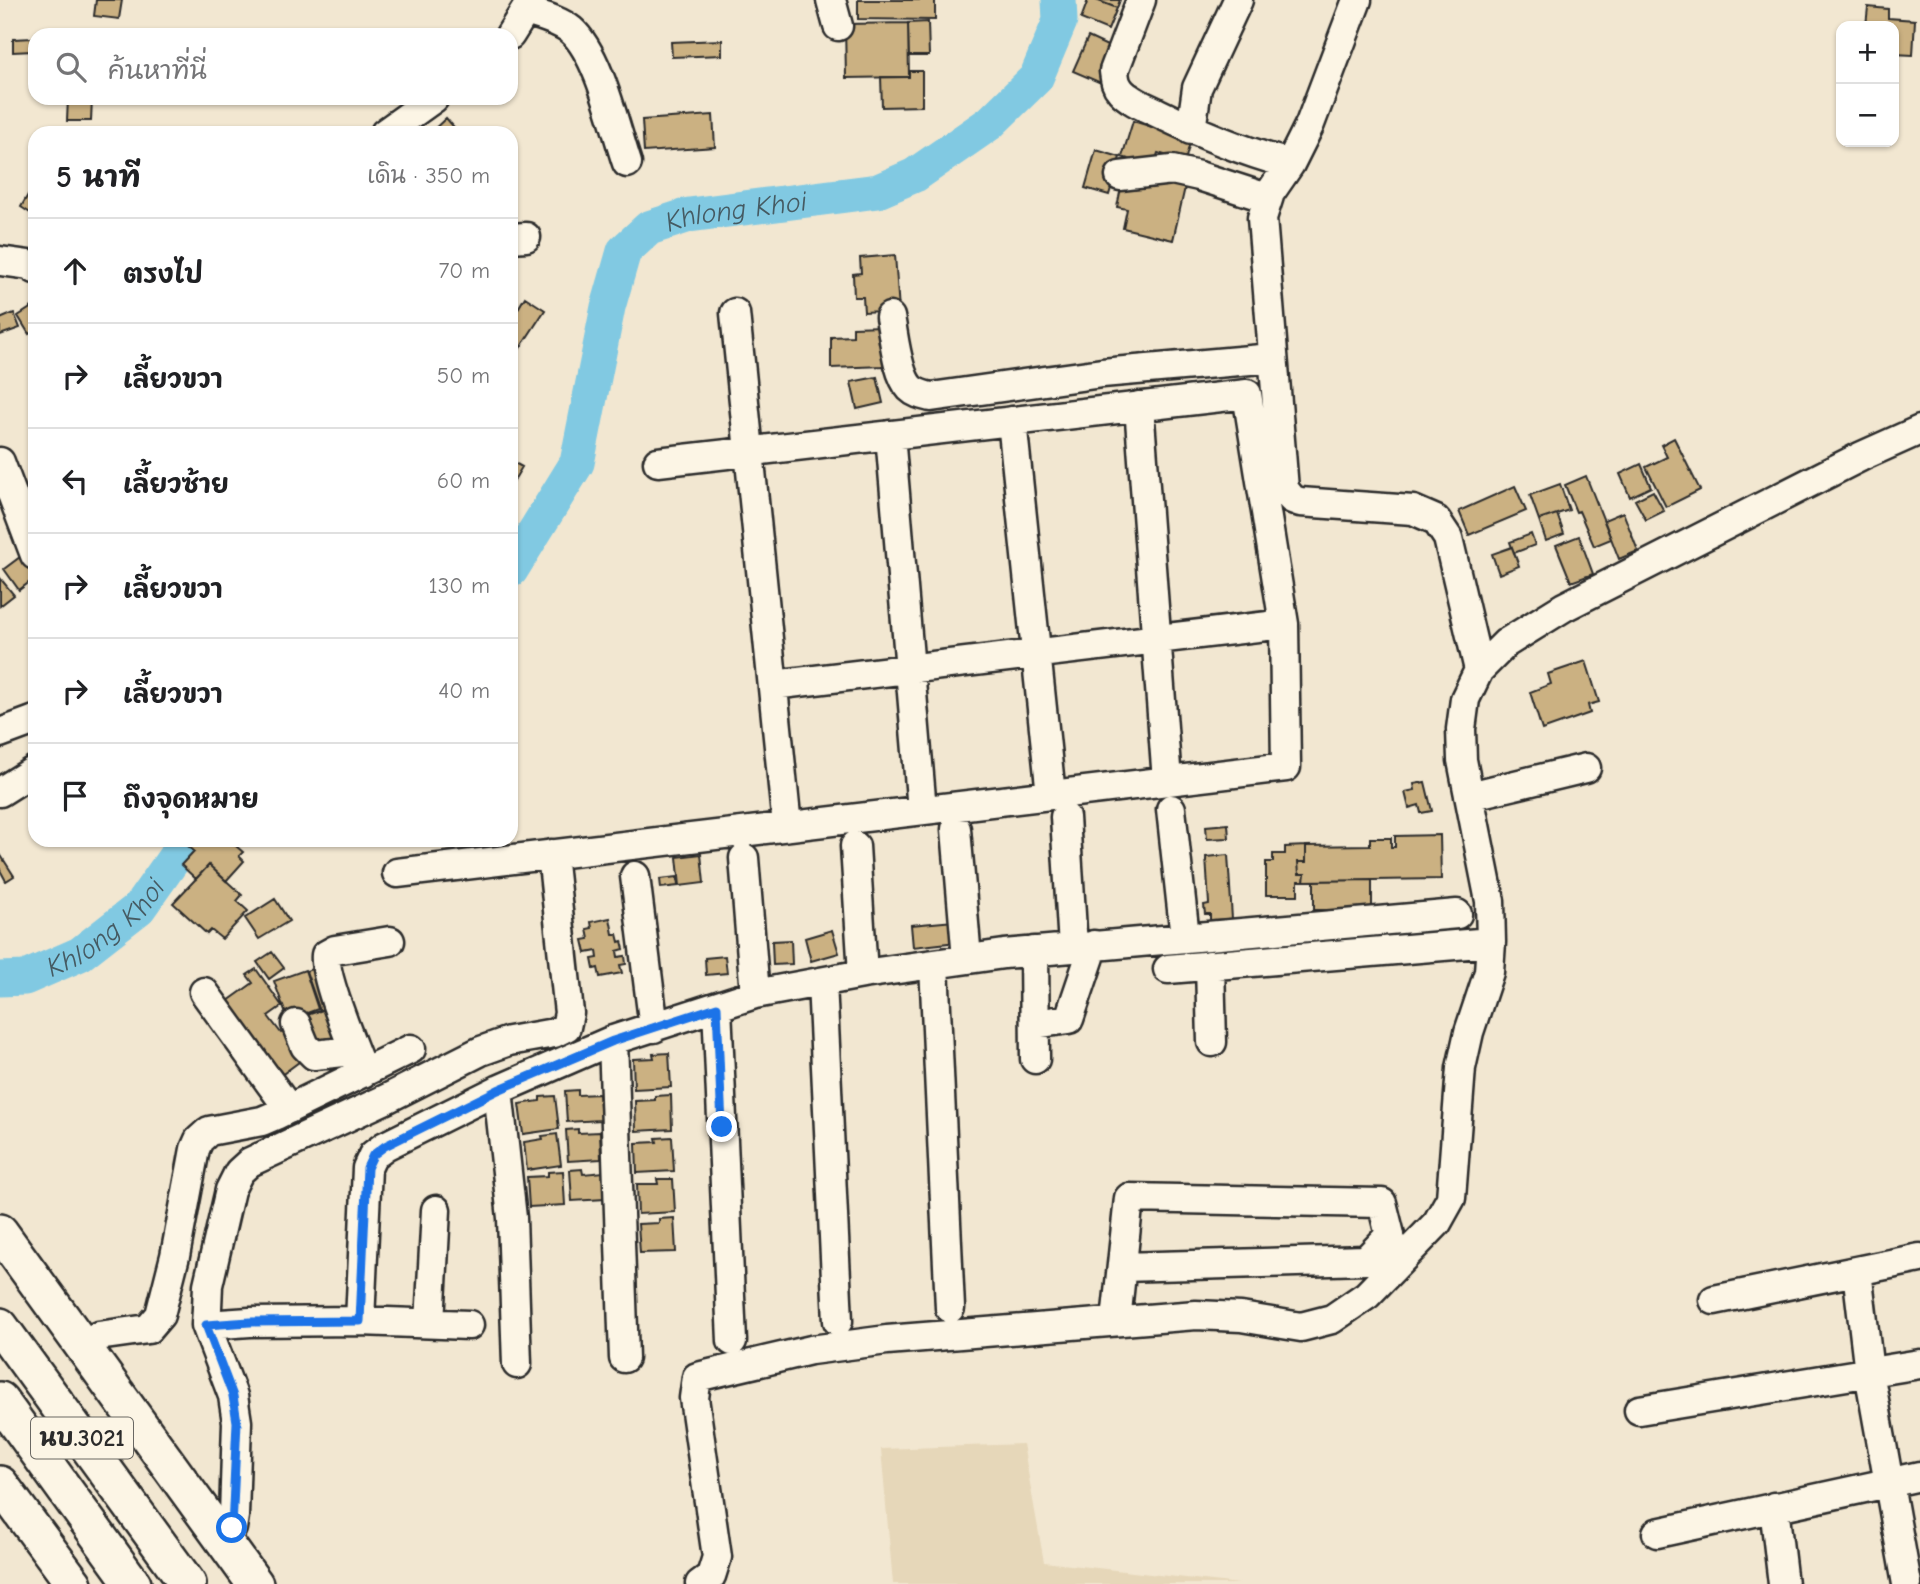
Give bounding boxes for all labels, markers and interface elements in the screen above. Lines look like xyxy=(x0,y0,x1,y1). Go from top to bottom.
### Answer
map controls xyxy=(1836,21,1899,147)
button: + xyxy=(1836,21,1899,84)
search box xyxy=(28,28,518,105)
icon: search xyxy=(52,48,90,86)
text: ค้นหาที่นี่ xyxy=(108,56,207,86)
button: − xyxy=(1836,84,1899,147)
text: 5 นาที xyxy=(56,160,140,195)
text: เดิน · 350 m xyxy=(367,162,490,189)
water label: Khlong Khoi xyxy=(661,185,809,239)
icon: ahead xyxy=(56,252,94,290)
text: 70 m xyxy=(438,257,490,284)
text: ตรงไป xyxy=(123,260,203,290)
icon: right xyxy=(56,357,94,395)
text: 50 m xyxy=(437,362,490,389)
text: เลี้ยวขวา xyxy=(123,365,223,395)
icon: left xyxy=(56,462,94,500)
text: 60 m xyxy=(437,467,490,494)
text: เลี้ยวซ้าย xyxy=(123,470,229,500)
icon: right xyxy=(56,567,94,605)
text: 130 m xyxy=(429,572,490,599)
text: เลี้ยวขวา xyxy=(123,575,223,605)
icon: right xyxy=(56,672,94,710)
text: 40 m xyxy=(438,677,490,704)
text: เลี้ยวขวา xyxy=(123,680,223,710)
icon: arrive xyxy=(56,777,94,815)
text: ถึงจุดหมาย xyxy=(123,785,259,815)
water label: Khlong Khoi xyxy=(41,872,172,984)
route end xyxy=(706,1111,737,1142)
road number: นบ.3021 xyxy=(31,1418,133,1458)
route start xyxy=(216,1512,247,1543)

